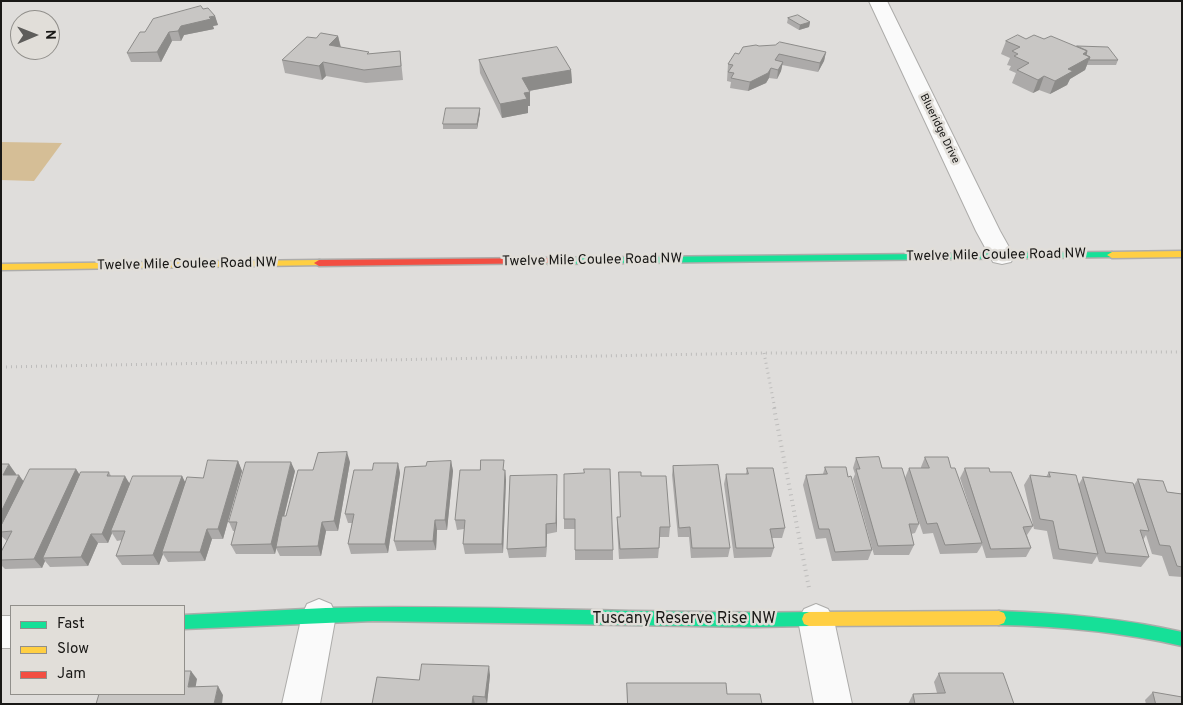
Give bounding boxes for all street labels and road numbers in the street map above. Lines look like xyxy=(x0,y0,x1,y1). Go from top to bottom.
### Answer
street label: Blueridge Drive xyxy=(916,92,962,166)
street label: Twelve Mile Coulee Road NW xyxy=(906,246,1086,266)
street label: Twelve Mile Coulee Road NW xyxy=(502,251,682,271)
street label: Twelve Mile Coulee Road NW xyxy=(97,255,277,275)
street label: Tuscany Reserve Rise NW xyxy=(592,610,776,630)

